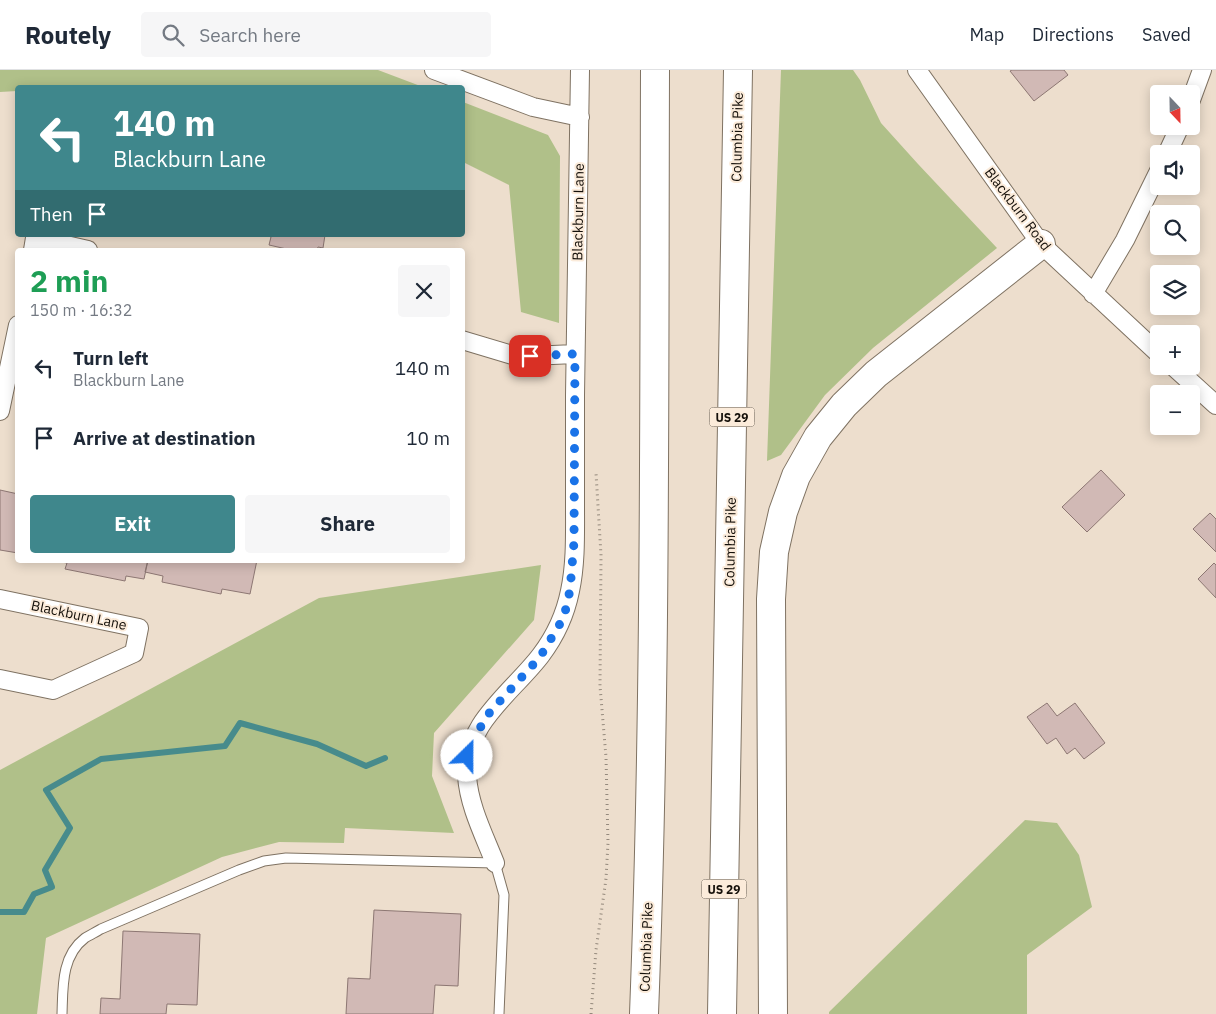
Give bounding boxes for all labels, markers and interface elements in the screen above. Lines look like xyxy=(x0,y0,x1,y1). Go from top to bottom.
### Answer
search box xyxy=(141,12,491,57)
text: Routely xyxy=(25,19,111,51)
icon: search xyxy=(159,21,187,49)
text: Search here xyxy=(199,23,301,47)
text: Map xyxy=(969,23,1004,46)
text: Directions xyxy=(1032,23,1114,46)
text: Saved xyxy=(1142,23,1191,46)
north arrow xyxy=(1150,85,1200,135)
map controls xyxy=(1150,85,1200,435)
street label: Columbia Pike xyxy=(727,92,747,182)
text: 140 m xyxy=(113,100,216,146)
icon: left xyxy=(30,105,95,170)
text: Blackburn Lane xyxy=(113,144,266,173)
button: sound xyxy=(1150,145,1200,195)
street label: Blackburn Lane xyxy=(568,163,588,261)
street label: Blackburn Road xyxy=(981,164,1055,254)
icon: arrive xyxy=(83,200,111,228)
text: Then xyxy=(30,202,73,226)
button: search xyxy=(1150,205,1200,255)
text: 2 min xyxy=(30,261,108,300)
button: close xyxy=(398,265,450,317)
button: layers xyxy=(1150,265,1200,315)
text: 150 m · 16:32 xyxy=(30,300,132,320)
button: + xyxy=(1150,325,1200,375)
pin xyxy=(509,335,551,377)
icon: arrive xyxy=(516,342,544,370)
text: Turn left xyxy=(73,346,149,370)
icon: left xyxy=(30,354,58,382)
text: 140 m xyxy=(395,356,450,380)
text: Blackburn Lane xyxy=(73,370,184,390)
button: − xyxy=(1150,385,1200,435)
road number: US 29 xyxy=(710,408,754,427)
icon: arrive xyxy=(30,424,58,452)
text: Arrive at destination xyxy=(73,426,256,450)
text: 10 m xyxy=(406,426,450,450)
button: Exit xyxy=(30,495,235,553)
button: Share xyxy=(245,495,450,553)
street label: Columbia Pike xyxy=(720,497,740,587)
street label: Blackburn Lane xyxy=(29,596,129,634)
position arrow xyxy=(440,729,492,781)
road number: US 29 xyxy=(702,880,746,899)
street label: Columbia Pike xyxy=(635,902,657,992)

